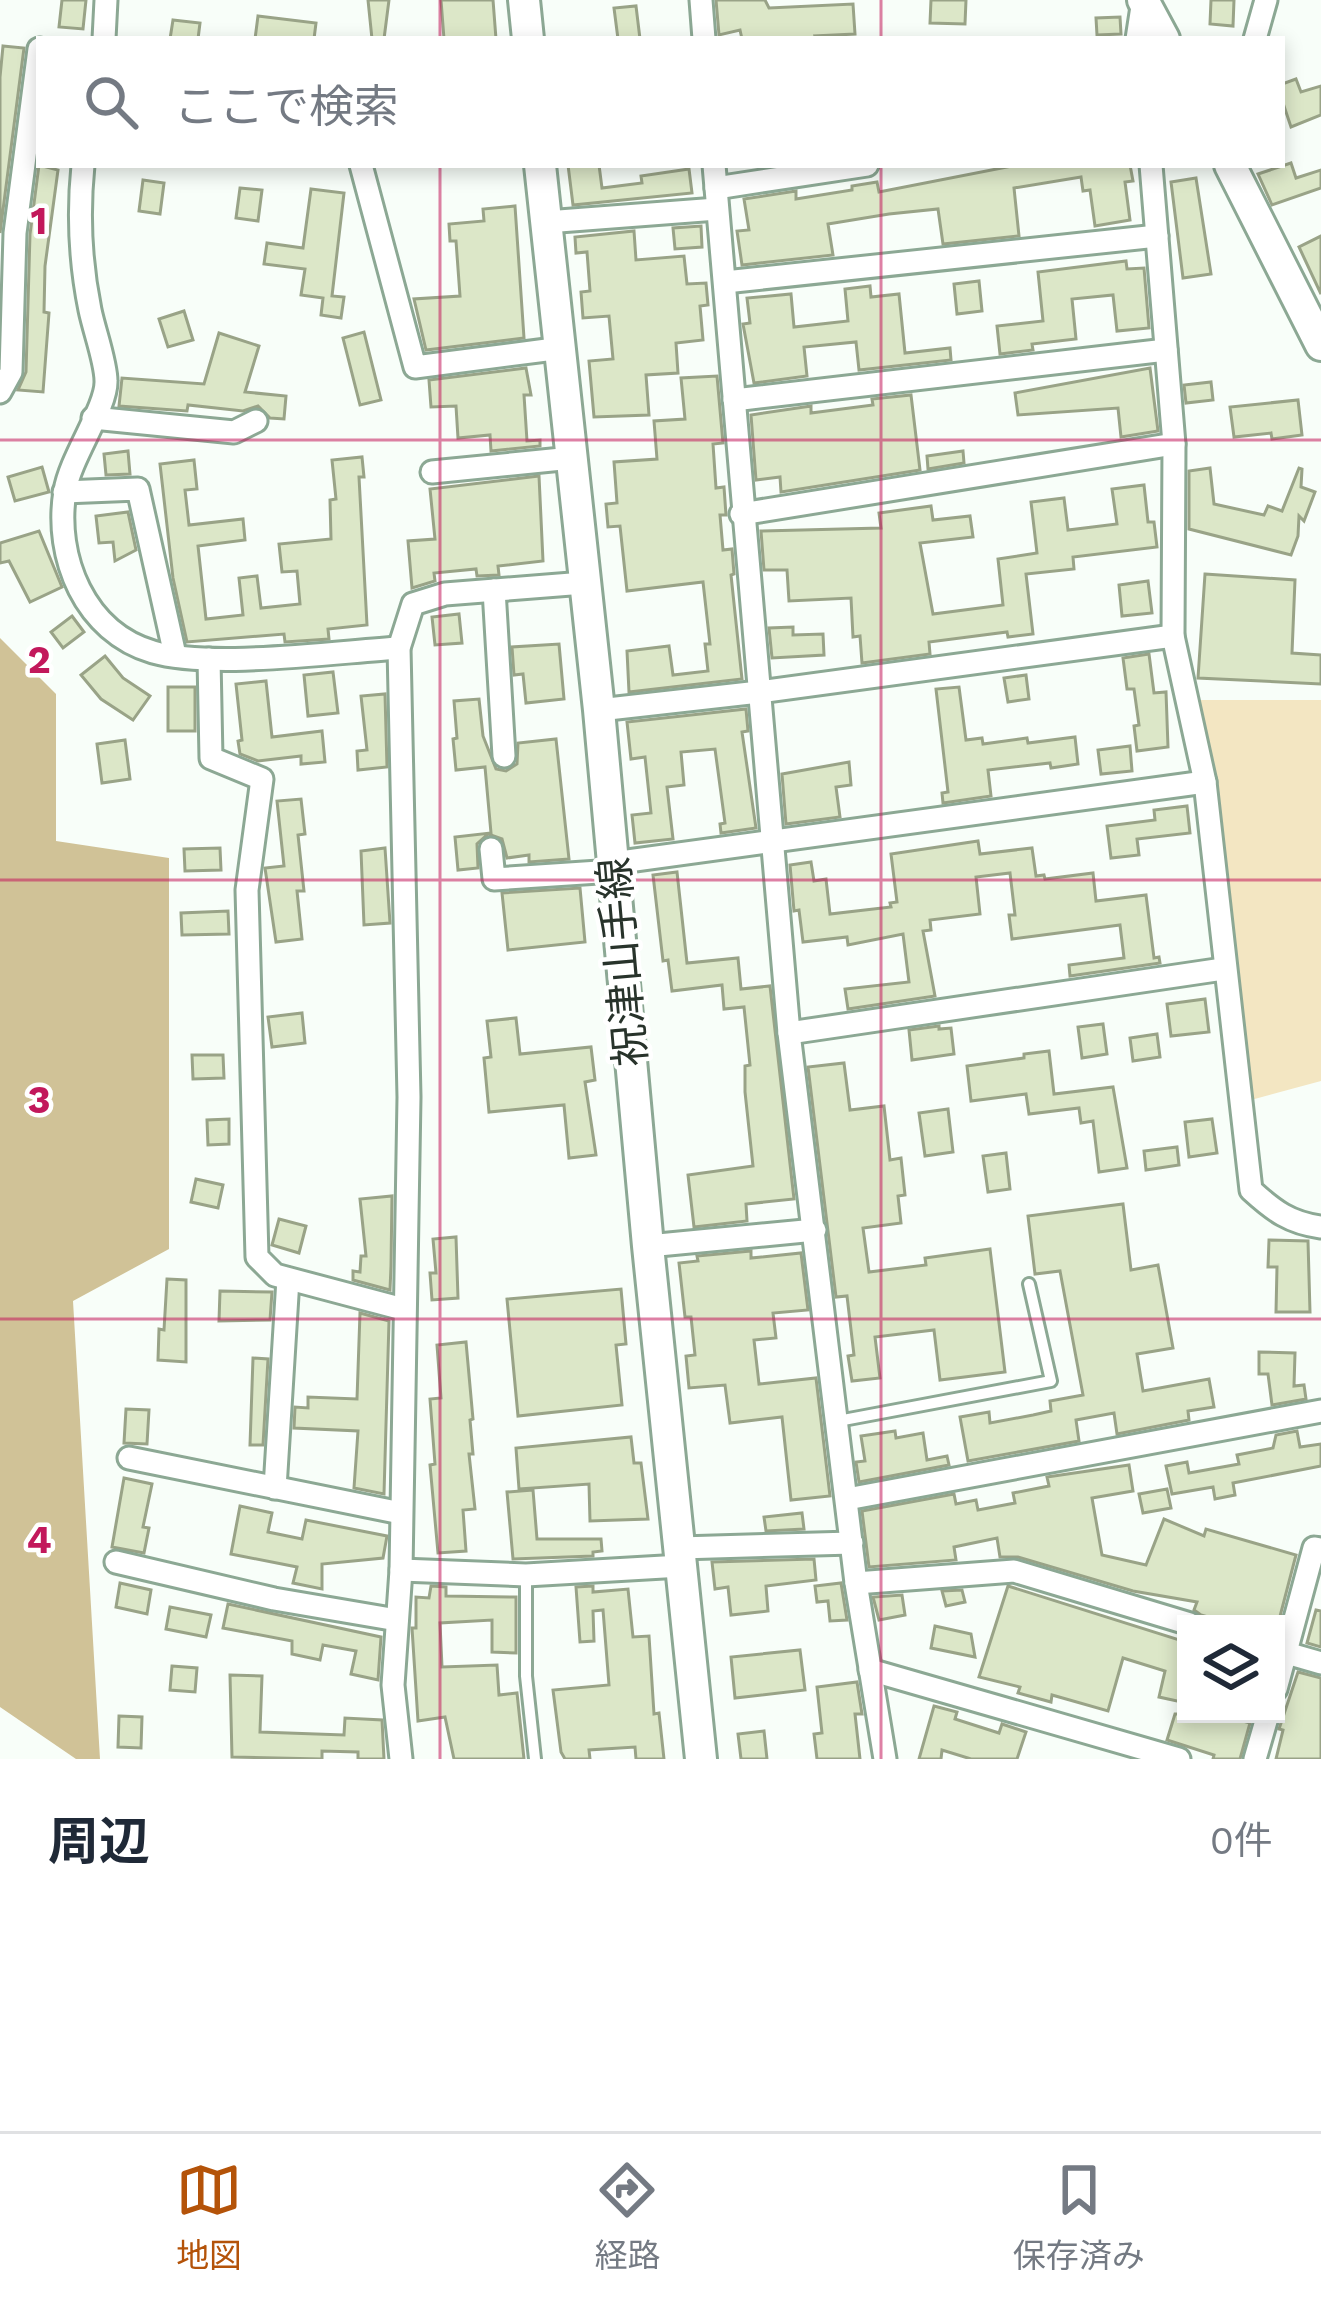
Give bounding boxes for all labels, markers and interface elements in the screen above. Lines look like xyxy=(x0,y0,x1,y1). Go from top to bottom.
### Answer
search box xyxy=(36,36,1285,168)
icon: search xyxy=(78,69,144,135)
text: ここで検索 xyxy=(174,80,399,133)
text: 1 xyxy=(31,198,47,243)
text: 2 xyxy=(27,637,51,682)
street label: 祝津山手線 xyxy=(589,855,656,1069)
text: 3 xyxy=(27,1077,51,1122)
text: 4 xyxy=(26,1517,52,1562)
map controls xyxy=(1177,1615,1285,1723)
button: layers xyxy=(1177,1615,1285,1723)
text: 周辺 xyxy=(48,1812,150,1871)
text: 0件 xyxy=(1210,1818,1273,1863)
tab: 地図 xyxy=(176,2157,242,2277)
tab: 経路 xyxy=(594,2157,660,2277)
tab: 保存済み xyxy=(1013,2157,1145,2277)

